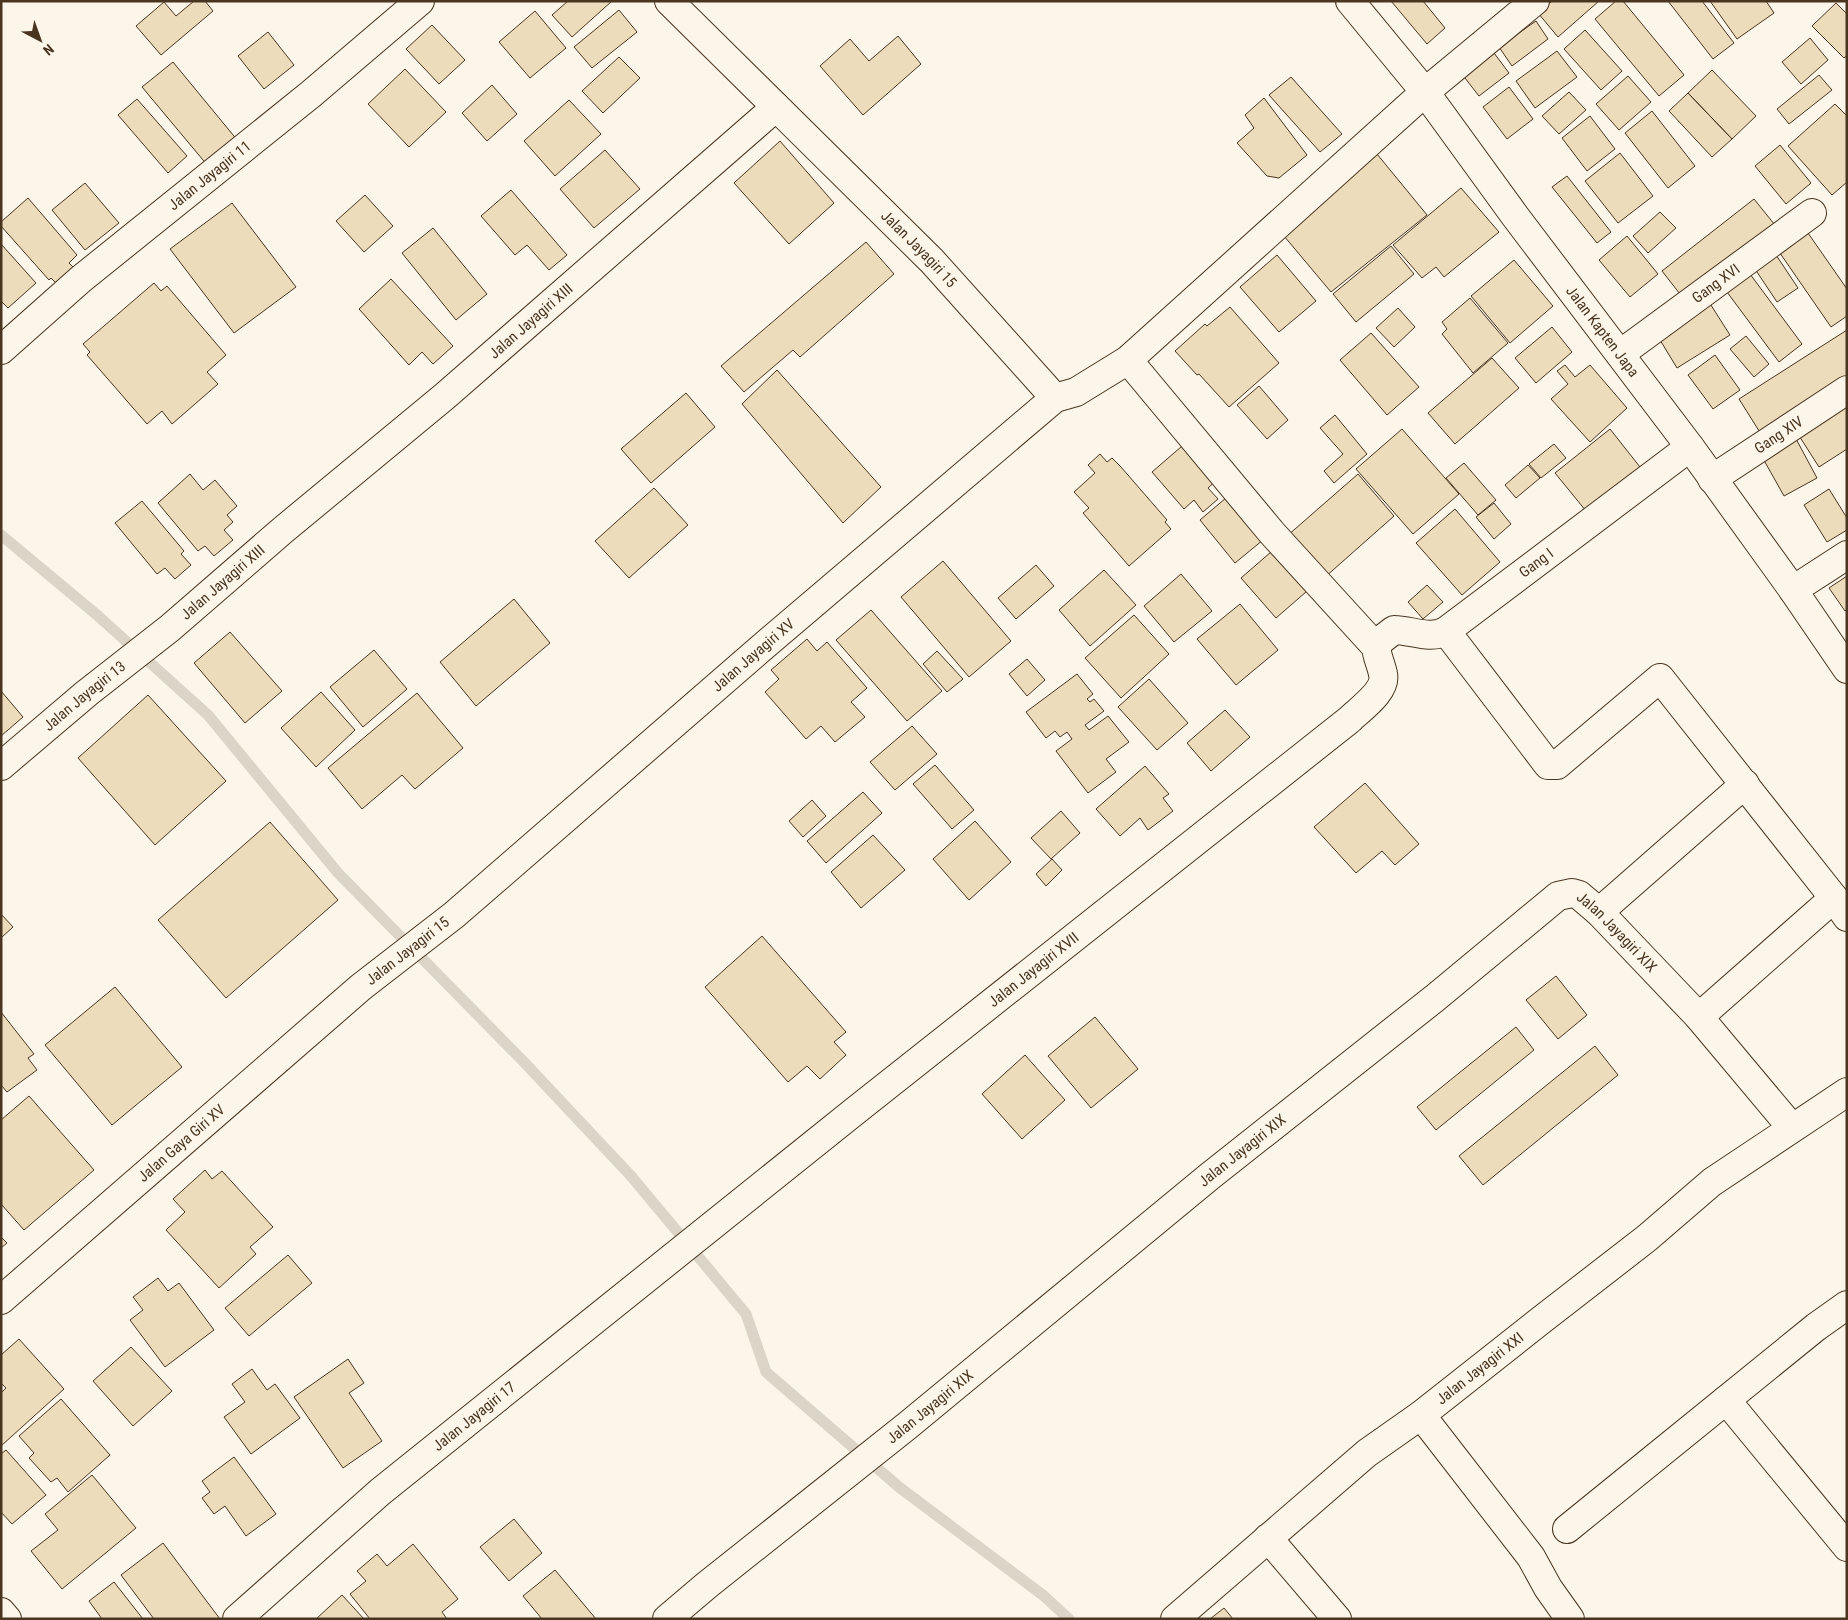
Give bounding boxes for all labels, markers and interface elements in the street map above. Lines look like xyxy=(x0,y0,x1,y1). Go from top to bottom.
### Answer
north arrow xyxy=(15,15,65,65)
text: N xyxy=(40,41,57,59)
street label: Jalan Jayagiri 11 xyxy=(165,137,254,214)
street label: Jalan Jayagiri 15 xyxy=(877,207,960,291)
street label: Gang XVI xyxy=(1689,260,1743,307)
street label: Jalan Jayagiri XIII xyxy=(485,280,576,362)
street label: Jalan Kapten Japa xyxy=(1562,282,1643,381)
street label: Gang XIV xyxy=(1751,412,1807,458)
street label: Jalan Jayagiri XIII xyxy=(177,541,268,624)
street label: Gang I xyxy=(1516,544,1557,582)
street label: Jalan Jayagiri XV xyxy=(709,614,798,695)
street label: Jalan Jayagiri 13 xyxy=(40,657,129,735)
street label: Jalan Jayagiri XIX xyxy=(1573,888,1661,976)
street label: Jalan Jayagiri 15 xyxy=(362,913,453,989)
street label: Jalan Jayagiri XVII xyxy=(985,928,1082,1011)
street label: Jalan Gaya Giri XV xyxy=(134,1100,229,1186)
street label: Jalan Jayagiri XIX xyxy=(1195,1110,1290,1191)
street label: Jalan Jayagiri XXI xyxy=(1433,1328,1527,1408)
street label: Jalan Jayagiri XIX xyxy=(883,1366,977,1447)
street label: Jalan Jayagiri 17 xyxy=(429,1378,519,1455)

